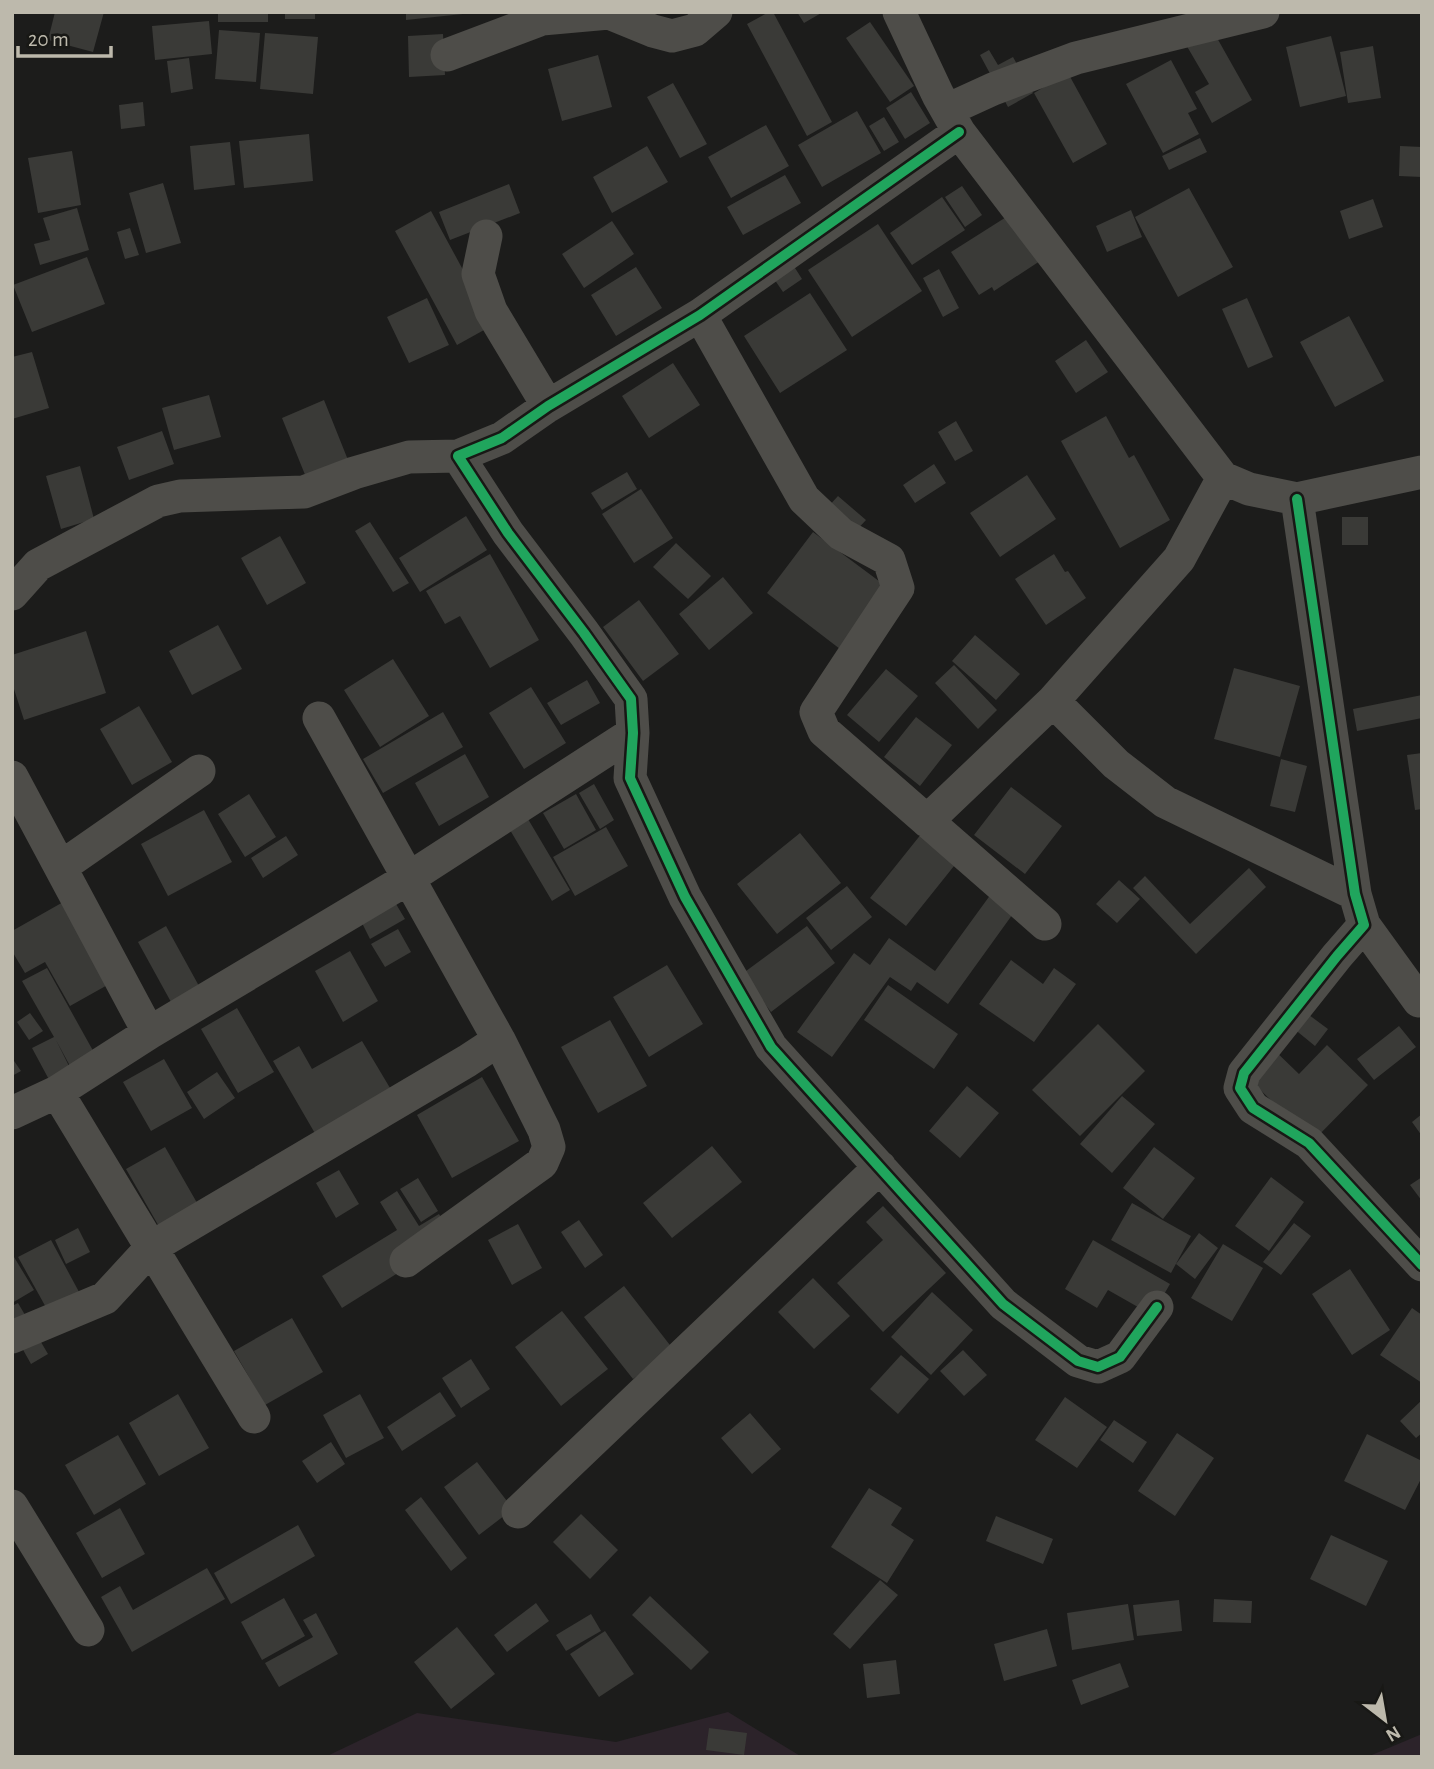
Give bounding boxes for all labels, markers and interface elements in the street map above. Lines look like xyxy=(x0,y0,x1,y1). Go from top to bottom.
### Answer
scale bar xyxy=(18,14,110,58)
text: 20 m xyxy=(28,29,69,50)
north arrow xyxy=(1350,1685,1420,1755)
text: N xyxy=(1382,1722,1404,1745)

